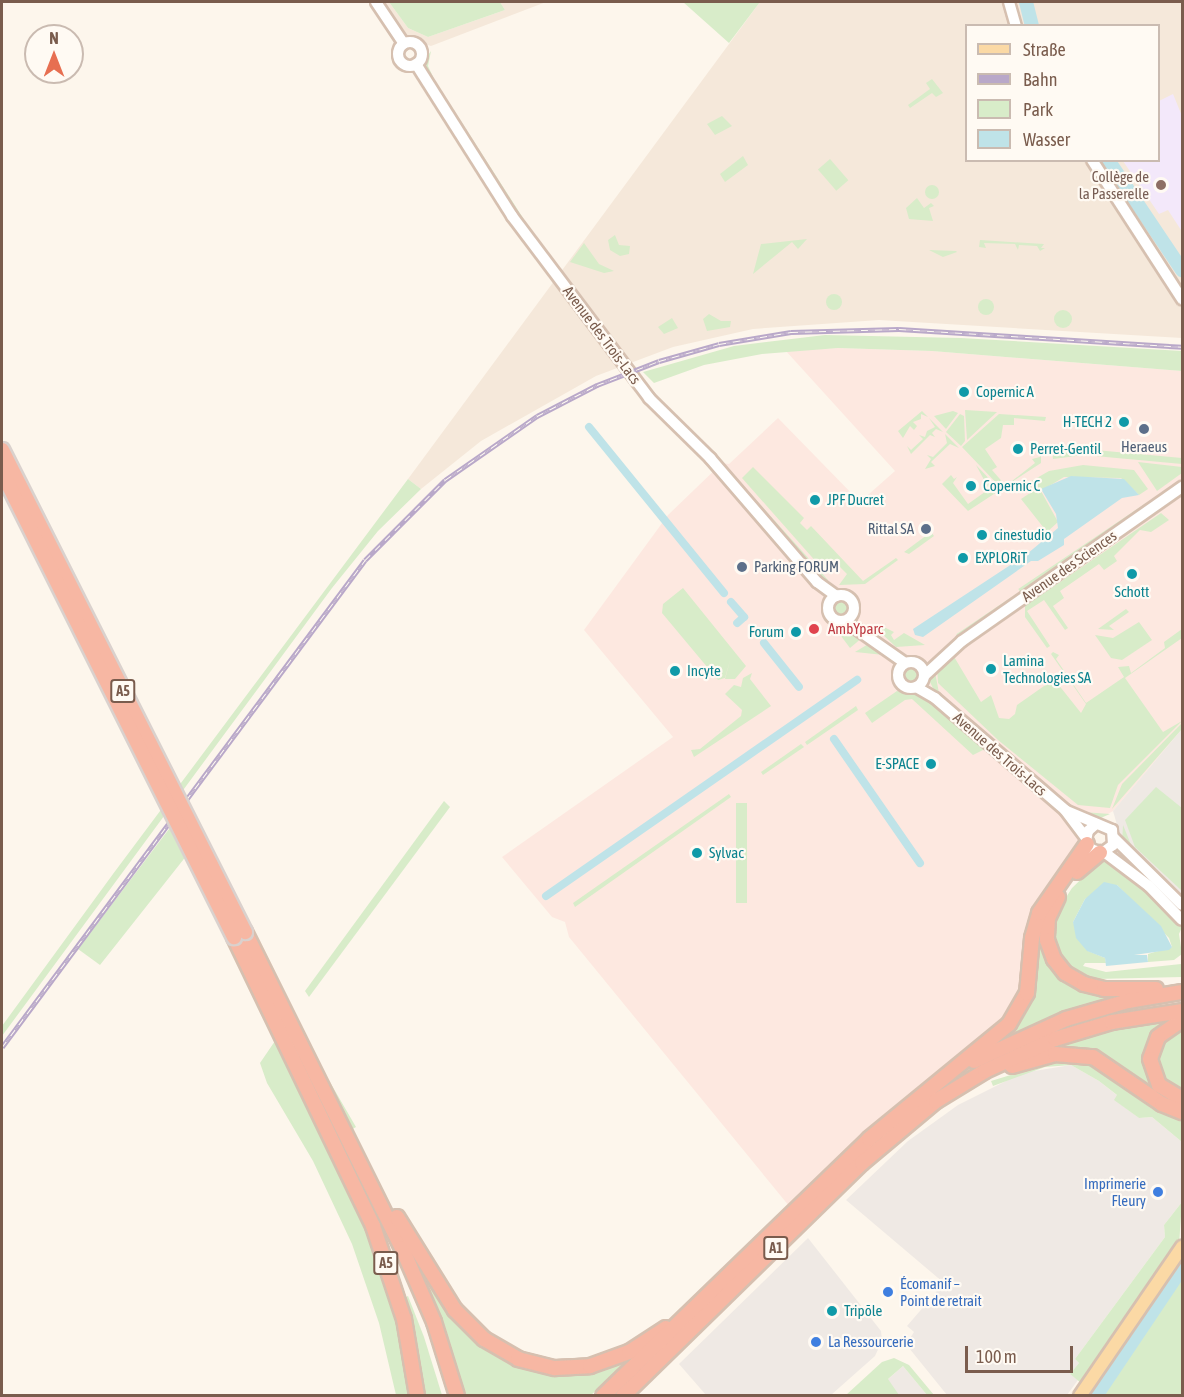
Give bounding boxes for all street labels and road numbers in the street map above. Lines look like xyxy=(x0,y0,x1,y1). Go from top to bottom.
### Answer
street label: Avenue des Trois-Lacs xyxy=(559,282,645,388)
street label: Avenue des Sciences xyxy=(1018,527,1120,605)
road number: A5 xyxy=(110,680,136,702)
street label: Avenue des Trois-Lacs xyxy=(950,708,1050,800)
road number: A1 xyxy=(762,1237,790,1259)
road number: A5 xyxy=(372,1252,400,1274)

